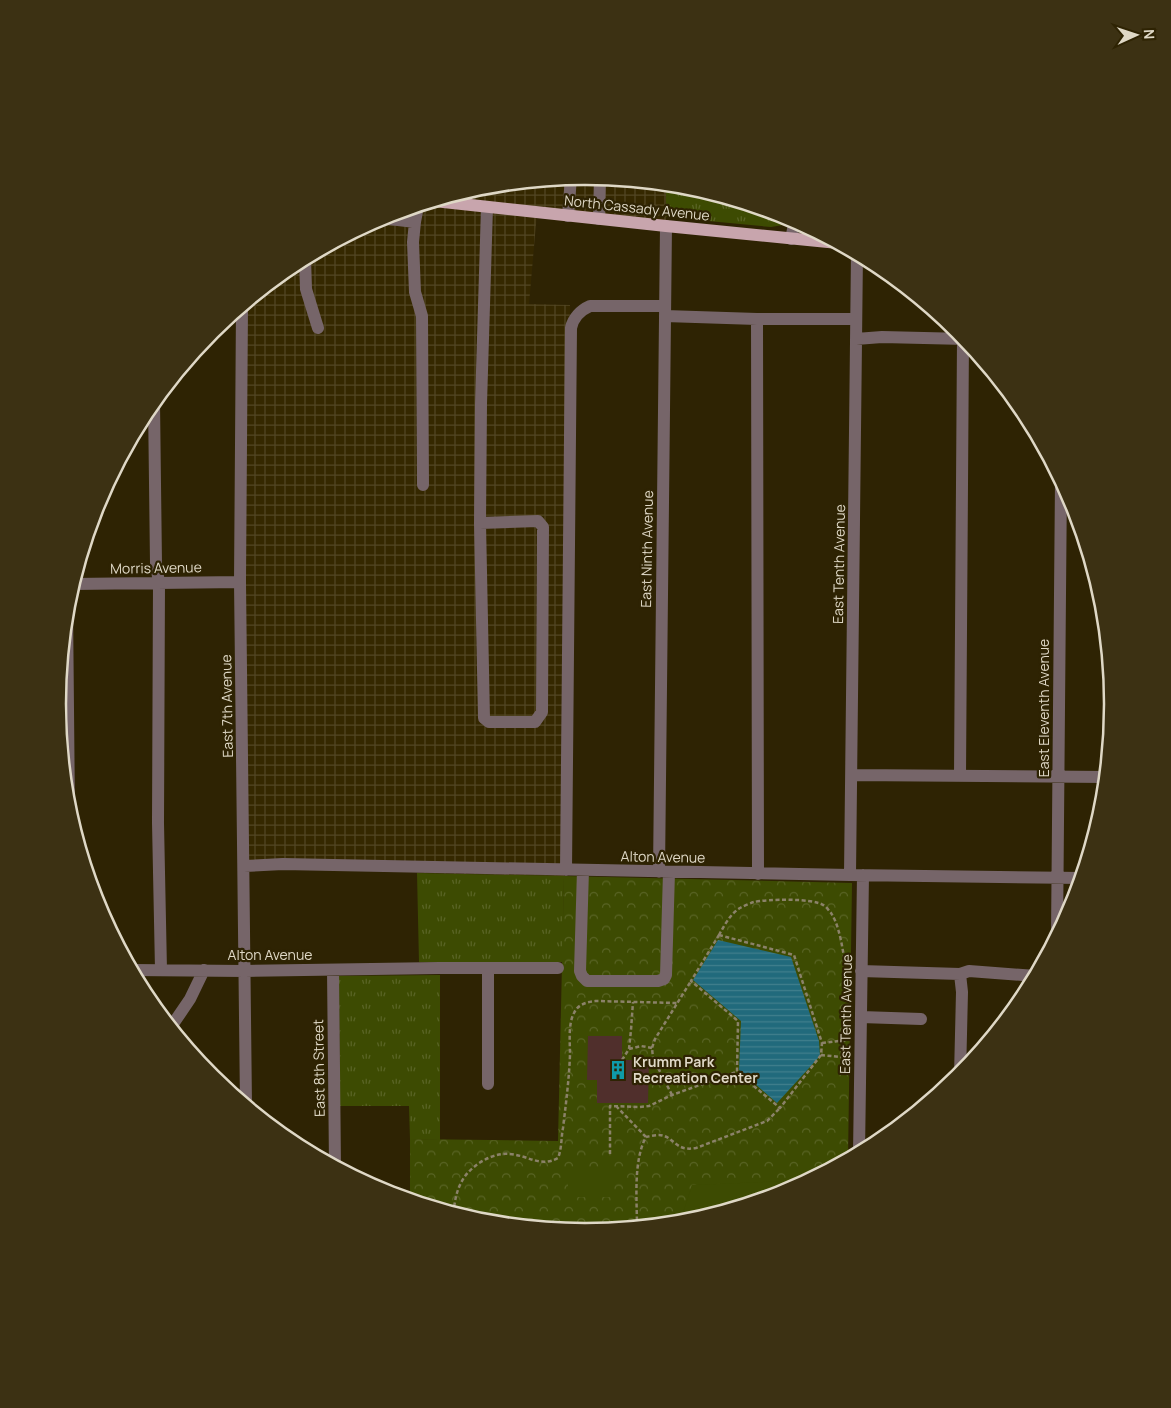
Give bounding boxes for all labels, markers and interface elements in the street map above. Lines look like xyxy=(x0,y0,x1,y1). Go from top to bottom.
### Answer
north arrow xyxy=(1111,10,1161,60)
text: N xyxy=(1140,29,1159,40)
street label: North Cassady Avenue xyxy=(563,190,711,225)
street label: East Ninth Avenue xyxy=(636,490,657,608)
street label: East Tenth Avenue xyxy=(828,504,849,624)
street label: Morris Avenue xyxy=(110,557,202,578)
street label: East Eleventh Avenue xyxy=(1034,639,1053,777)
street label: East 7th Avenue xyxy=(216,654,237,758)
street label: Alton Avenue xyxy=(620,846,706,867)
street label: Alton Avenue xyxy=(228,945,312,964)
street label: East Tenth Avenue xyxy=(835,954,856,1074)
street label: East 8th Street xyxy=(308,1019,329,1117)
place label: Krumm Park Recreation Center xyxy=(633,1052,758,1087)
building icon: Krumm Park Recreation Center xyxy=(607,1059,629,1081)

